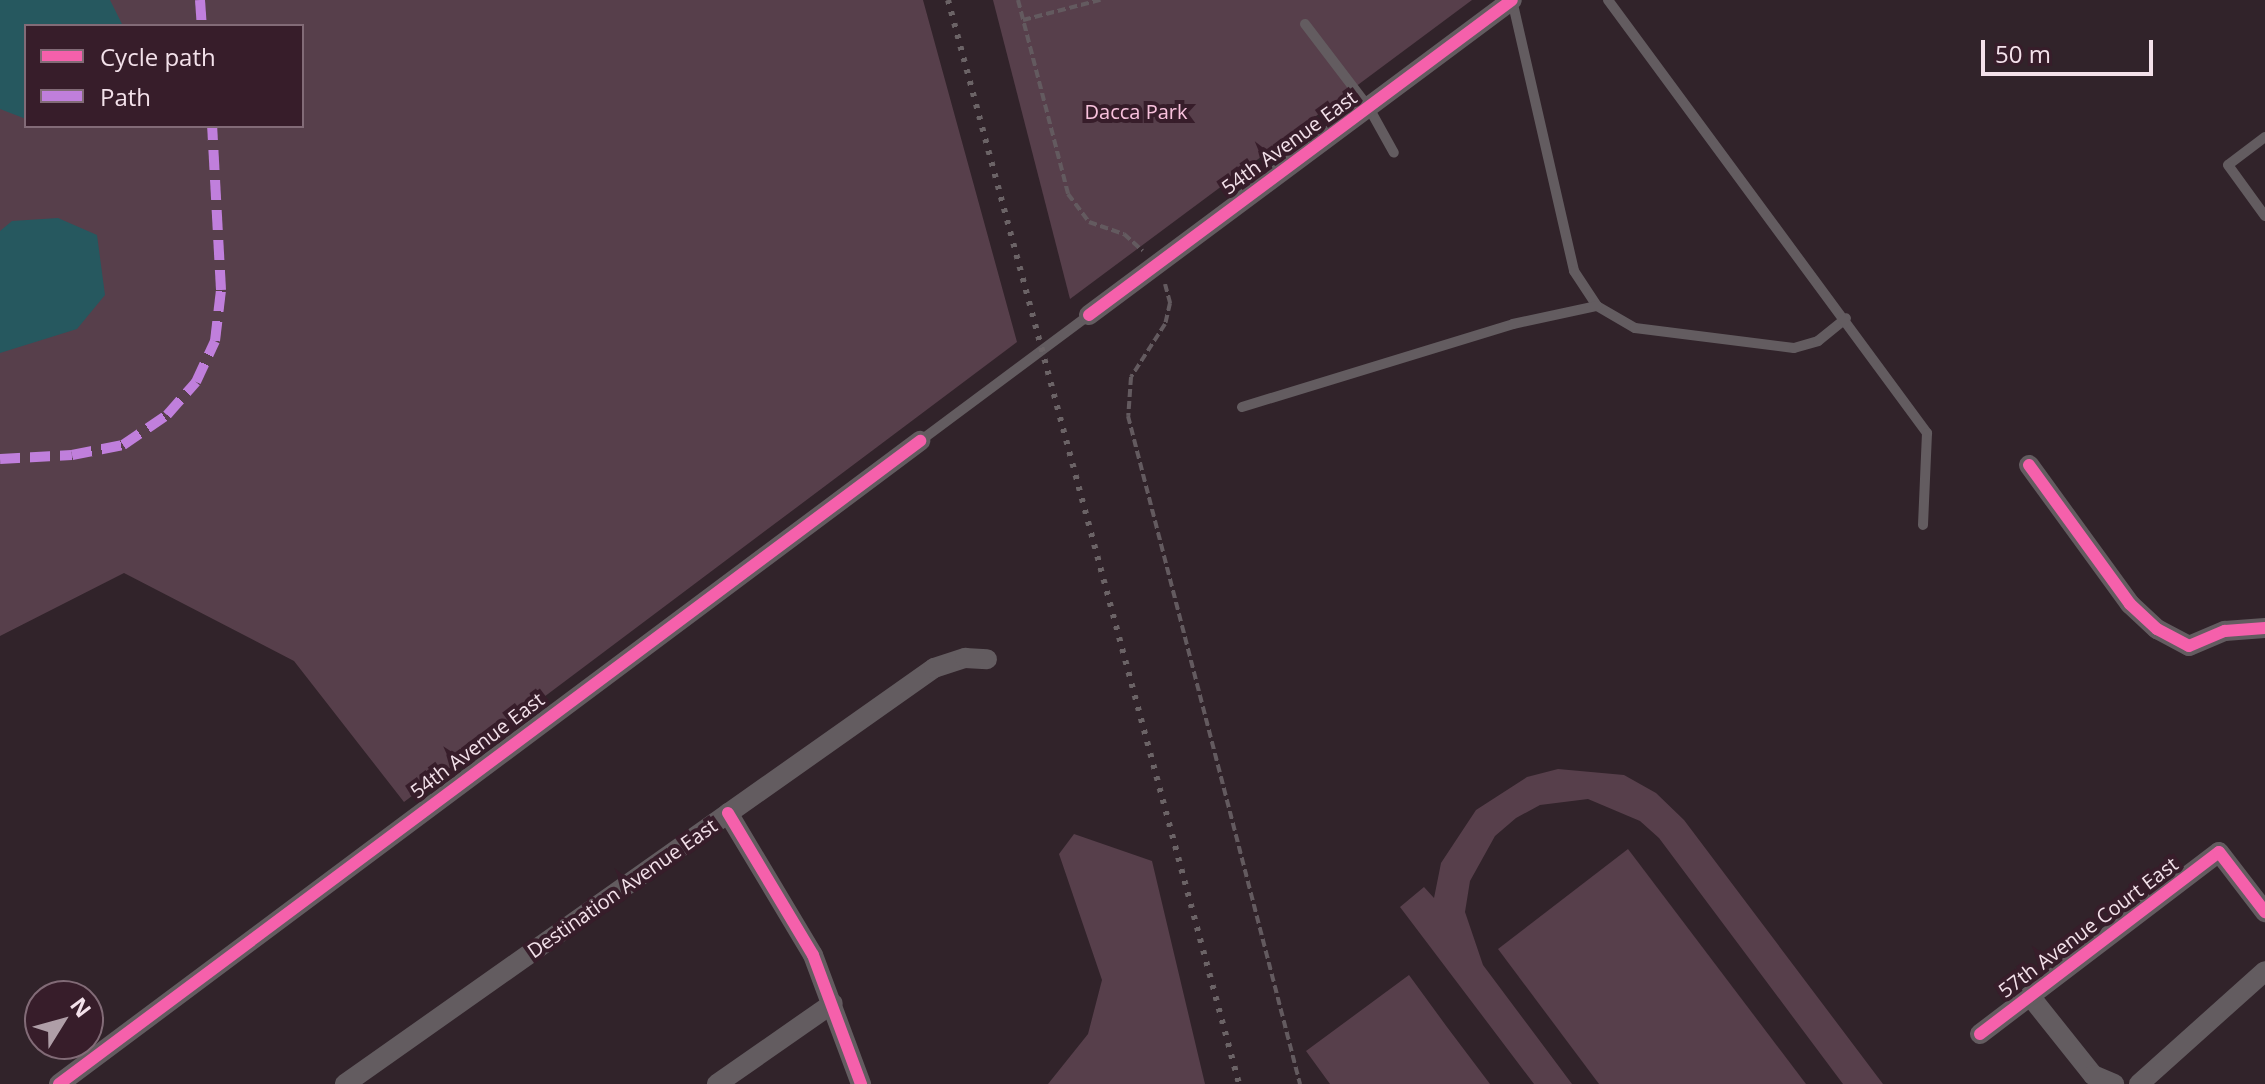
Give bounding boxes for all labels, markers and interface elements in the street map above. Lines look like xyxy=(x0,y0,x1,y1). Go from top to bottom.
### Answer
legend xyxy=(24,24,304,128)
scale bar xyxy=(1985,24,2157,74)
text: 50 m xyxy=(1995,37,2051,70)
text: Cycle path xyxy=(100,40,216,73)
text: Path xyxy=(100,80,151,113)
street label: 54th Avenue East xyxy=(1217,85,1361,199)
park label: Dacca Park xyxy=(1085,99,1187,123)
street label: 54th Avenue East xyxy=(405,687,549,803)
street label: Destination Avenue East xyxy=(522,813,722,963)
street label: 57th Avenue Court East xyxy=(1994,852,2182,1002)
north arrow xyxy=(24,980,104,1060)
text: N xyxy=(64,991,99,1023)

